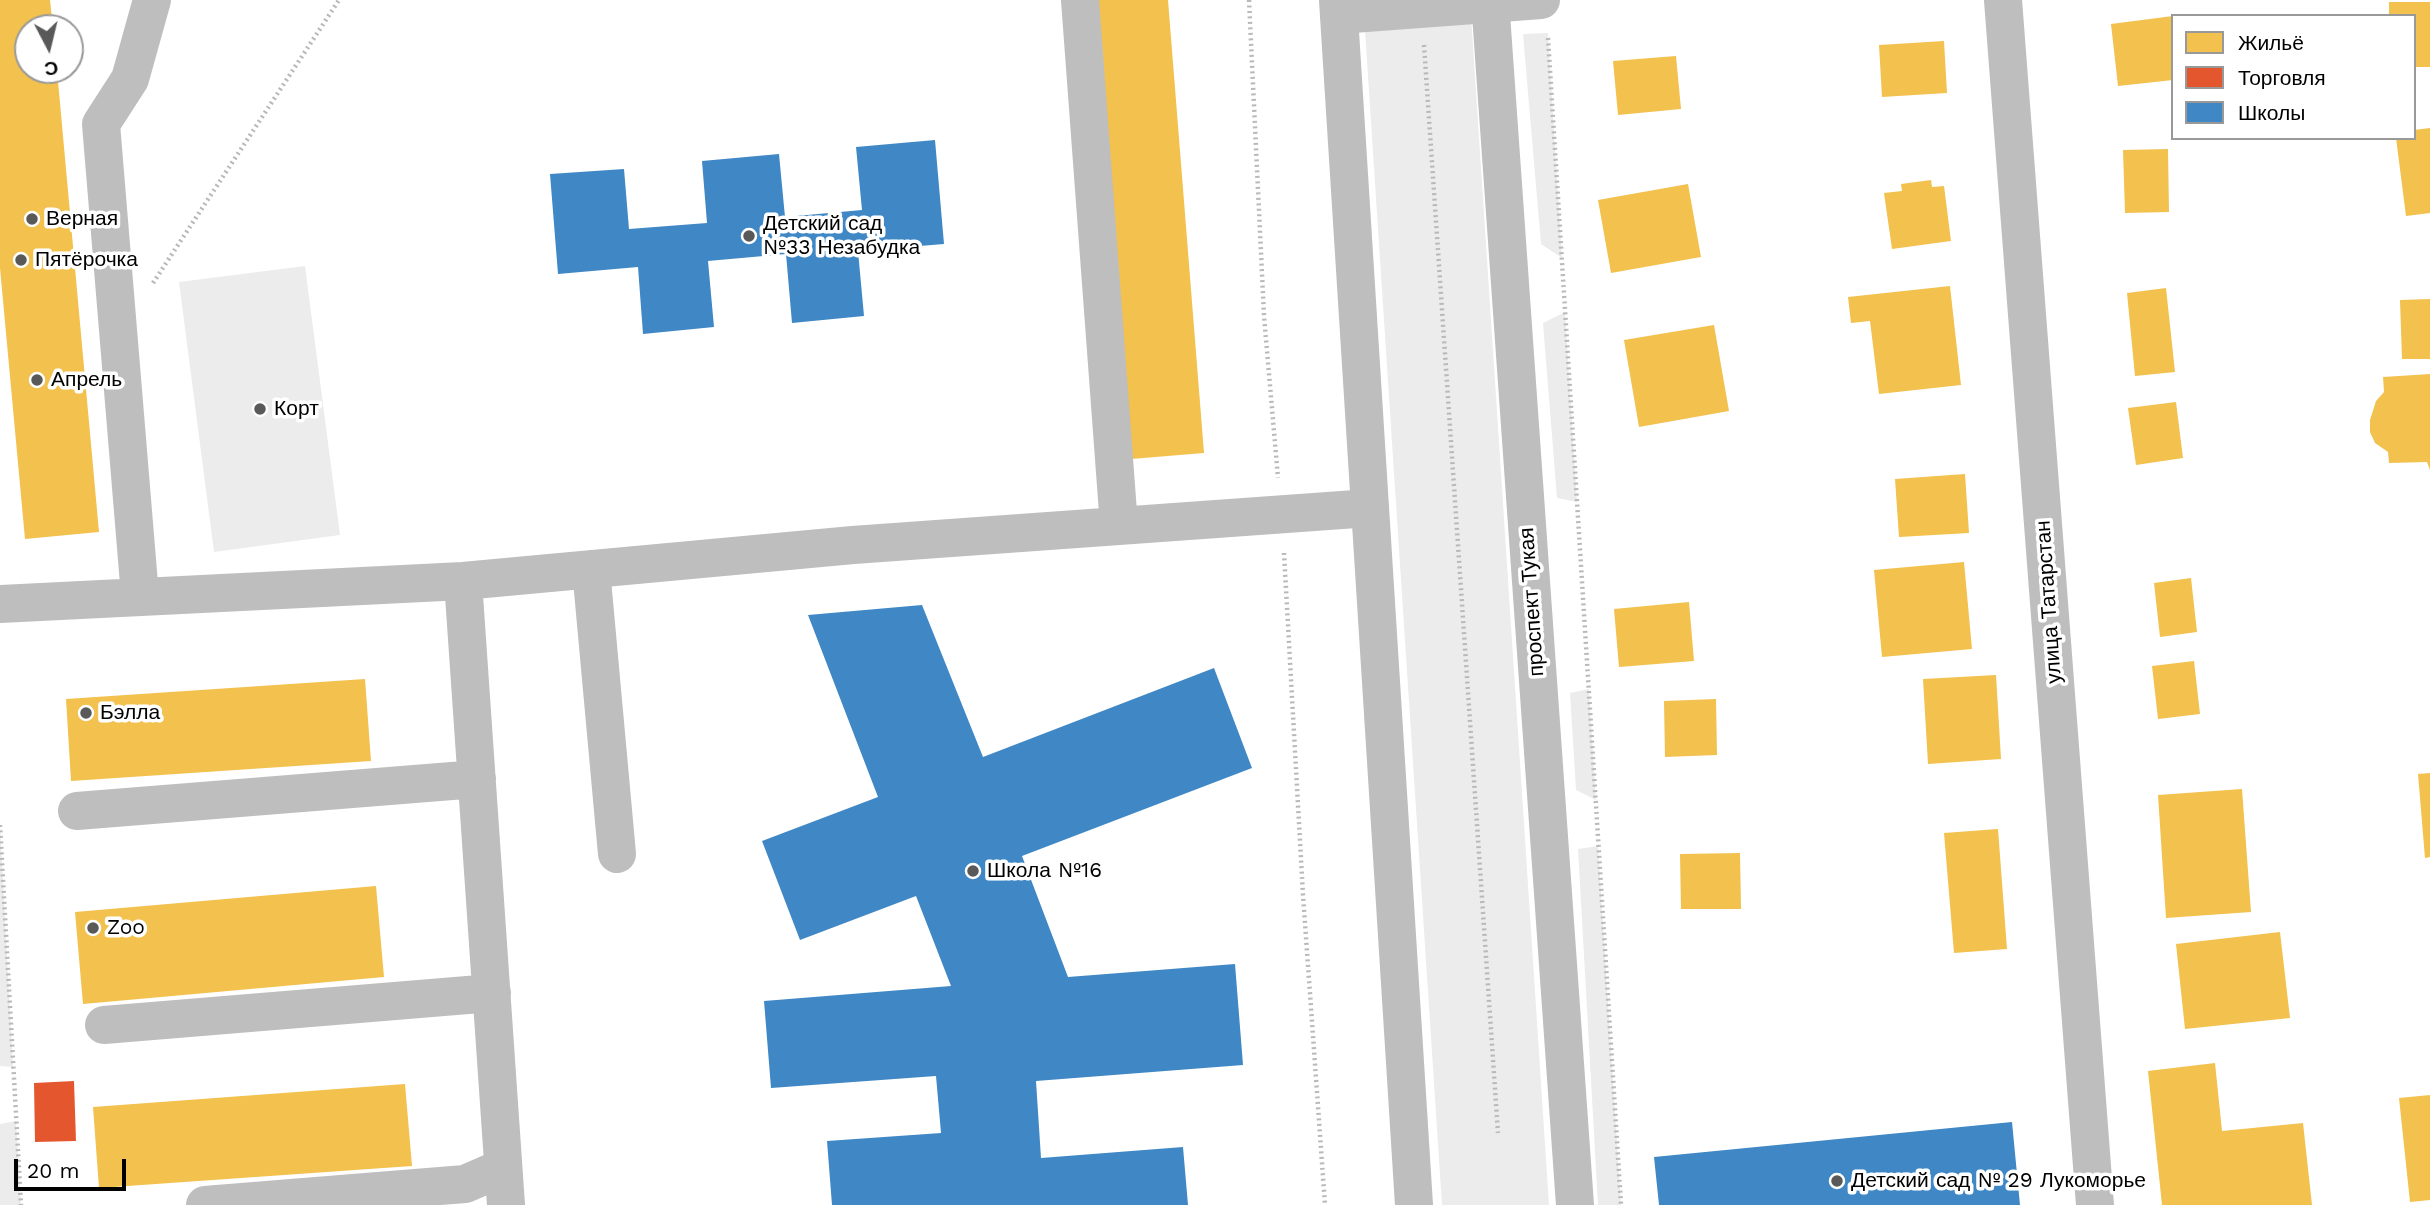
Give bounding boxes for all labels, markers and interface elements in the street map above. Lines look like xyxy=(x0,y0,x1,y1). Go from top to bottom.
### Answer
north arrow xyxy=(14,14,84,84)
legend xyxy=(2171,14,2416,140)
text: Жильё xyxy=(2238,30,2304,55)
text: С xyxy=(43,56,60,81)
text: Торговля xyxy=(2238,65,2326,90)
text: Школы xyxy=(2238,100,2305,125)
place label: Верная xyxy=(46,206,118,232)
marker: Верная xyxy=(24,211,40,227)
place label: Детский сад №33 Незабудка xyxy=(763,211,920,261)
marker: Детский сад №33 Незабудка xyxy=(741,228,757,244)
place label: Пятёрочка xyxy=(35,247,138,273)
marker: Пятёрочка xyxy=(13,252,29,268)
place label: Апрель xyxy=(51,367,122,393)
marker: Апрель xyxy=(29,372,45,388)
place label: Корт xyxy=(274,396,319,422)
marker: Корт xyxy=(252,401,268,417)
street label: улица Татарстан xyxy=(2031,519,2067,685)
street label: проспект Тукая xyxy=(1514,527,1550,677)
place label: Бэлла xyxy=(100,700,160,726)
marker: Бэлла xyxy=(78,705,94,721)
place label: Школа №16 xyxy=(987,858,1102,884)
marker: Школа №16 xyxy=(965,863,981,879)
place label: Zoo xyxy=(107,915,145,941)
marker: Zoo xyxy=(85,920,101,936)
scale bar xyxy=(18,1146,130,1190)
text: 20 m xyxy=(27,1158,79,1183)
place label: Детский сад № 29 Лукоморье xyxy=(1851,1168,2146,1194)
marker: Детский сад № 29 Лукоморье xyxy=(1829,1173,1845,1189)

